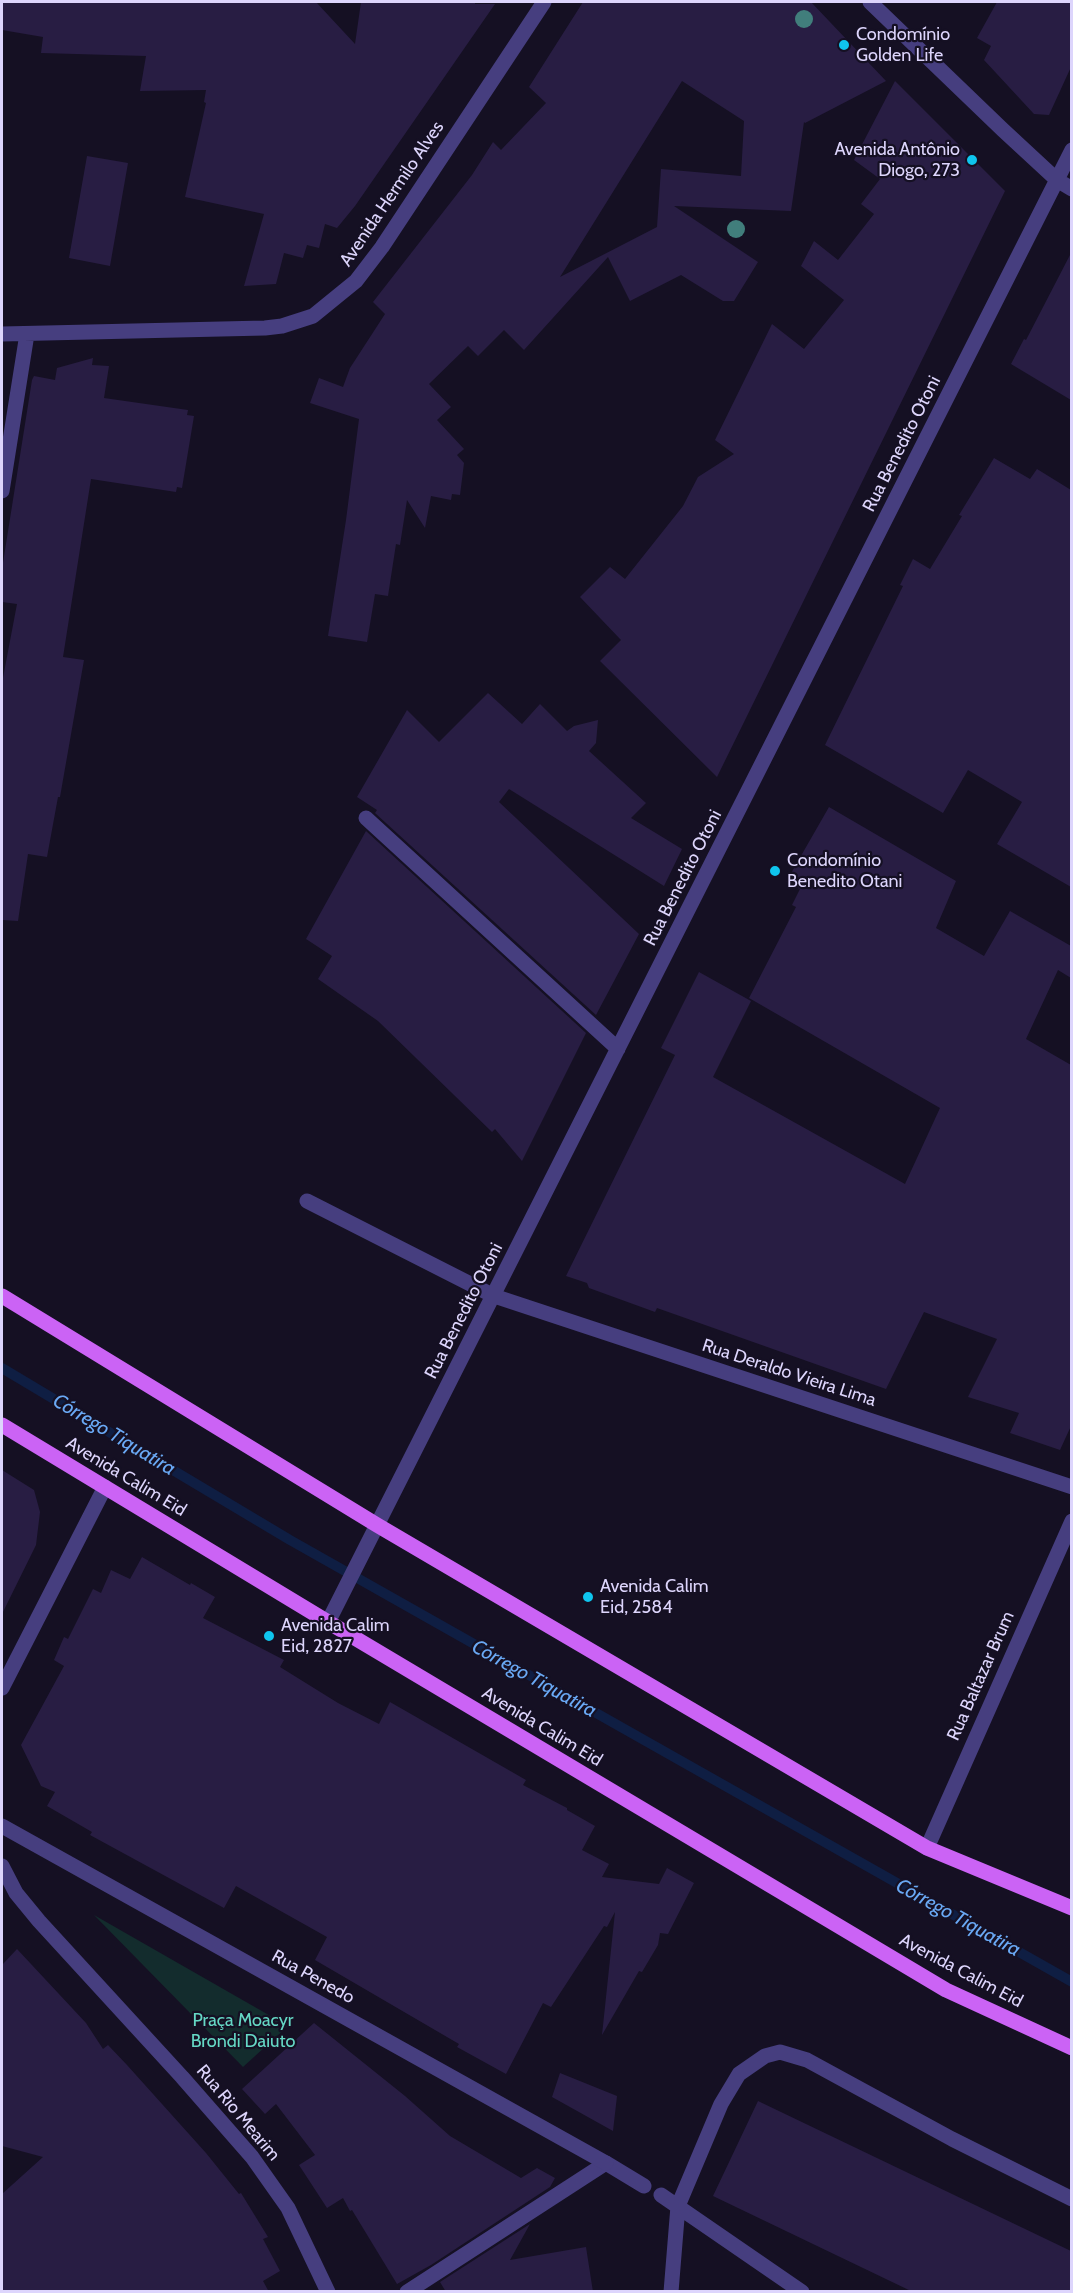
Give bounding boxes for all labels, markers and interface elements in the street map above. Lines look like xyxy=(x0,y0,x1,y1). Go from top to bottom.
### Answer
place label: Condomínio Golden Life xyxy=(856,24,950,66)
marker: Condomínio Golden Life xyxy=(837,38,851,52)
street label: Avenida Hermilo Alves xyxy=(335,117,449,271)
place label: Avenida Antônio Diogo, 273 xyxy=(834,139,960,182)
marker: Avenida Antônio Diogo, 273 xyxy=(965,153,979,167)
street label: Rua Benedito Otoni xyxy=(858,373,946,515)
street label: Rua Benedito Otoni xyxy=(639,807,727,949)
place label: Condomínio Benedito Otani xyxy=(787,850,902,892)
marker: Condomínio Benedito Otani xyxy=(768,864,782,878)
street label: Rua Benedito Otoni xyxy=(420,1240,508,1382)
street label: Rua Deraldo Vieira Lima xyxy=(699,1335,879,1411)
water label: Córrego Tiquatira xyxy=(48,1389,180,1481)
street label: Avenida Calim Eid xyxy=(62,1433,190,1521)
place label: Avenida Calim Eid, 2584 xyxy=(600,1576,709,1618)
marker: Avenida Calim Eid, 2584 xyxy=(581,1590,595,1604)
street label: Rua Baltazar Brum xyxy=(943,1608,1019,1744)
place label: Avenida Calim Eid, 2827 xyxy=(281,1615,390,1658)
marker: Avenida Calim Eid, 2827 xyxy=(262,1629,276,1643)
water label: Córrego Tiquatira xyxy=(467,1635,601,1723)
street label: Avenida Calim Eid xyxy=(478,1683,606,1771)
water label: Córrego Tiquatira xyxy=(891,1874,1025,1962)
street label: Avenida Calim Eid xyxy=(896,1929,1026,2013)
street label: Rua Penedo xyxy=(268,1945,358,2009)
park label: Praça Moacyr Brondi Daiuto xyxy=(191,2010,295,2052)
street label: Rua Rio Mearim xyxy=(192,2061,284,2165)

